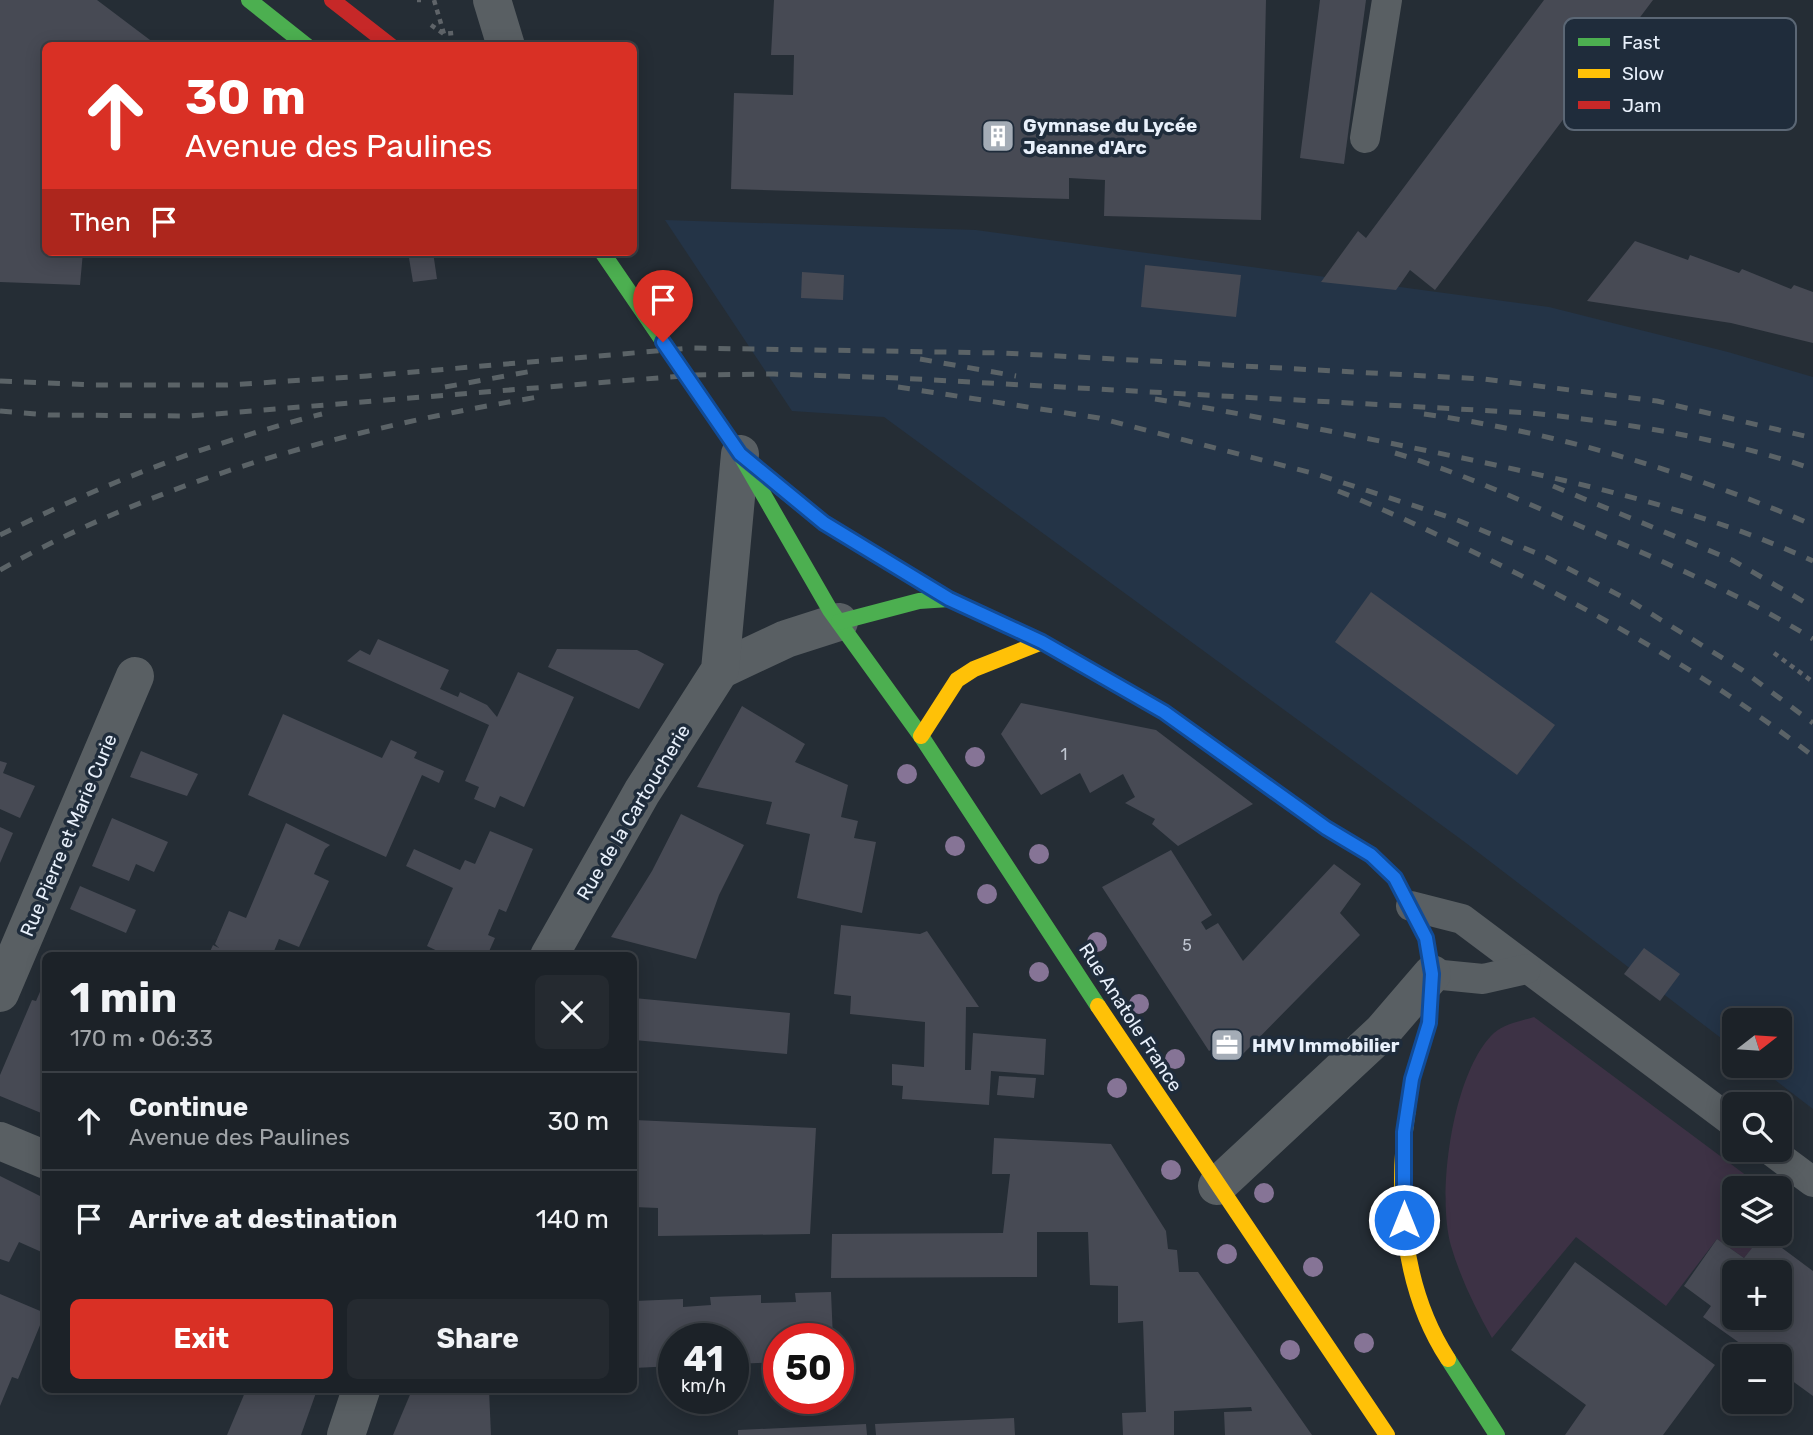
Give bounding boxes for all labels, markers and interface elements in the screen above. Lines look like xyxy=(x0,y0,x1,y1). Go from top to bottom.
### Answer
legend xyxy=(1564,18,1796,130)
text: Fast xyxy=(1622,31,1661,54)
text: Slow xyxy=(1622,62,1664,85)
text: 30 m xyxy=(185,68,306,126)
icon: ahead xyxy=(70,70,161,161)
text: Jam xyxy=(1622,94,1661,117)
place label: Gymnase du Lycée Jeanne d'Arc xyxy=(1023,114,1197,159)
building icon: Gymnase du Lycée Jeanne d'Arc xyxy=(979,117,1017,155)
text: Avenue des Paulines xyxy=(185,127,492,165)
icon: arrive xyxy=(145,203,183,241)
text: Then xyxy=(70,207,131,238)
pin xyxy=(633,270,693,342)
icon: arrive xyxy=(644,281,682,319)
street label: Rue de la Cartoucherie xyxy=(572,720,695,904)
street label: Rue Pierre et Marie Curie xyxy=(15,730,122,940)
house number: 1 xyxy=(1061,745,1067,764)
house number: 5 xyxy=(1182,936,1192,955)
street label: Rue Anatole France xyxy=(1074,939,1187,1096)
text: 1 min xyxy=(70,973,177,1023)
button: close xyxy=(535,975,609,1049)
north arrow xyxy=(1722,1008,1792,1078)
map controls xyxy=(1722,1008,1792,1414)
text: 170 m · 06:33 xyxy=(70,1024,213,1052)
office icon: HMV Immobilier xyxy=(1208,1026,1246,1064)
place label: HMV Immobilier xyxy=(1252,1034,1400,1057)
text: Continue xyxy=(129,1092,248,1123)
button: search xyxy=(1722,1092,1792,1162)
icon: ahead xyxy=(70,1102,108,1140)
text: 30 m xyxy=(547,1106,609,1137)
text: Avenue des Paulines xyxy=(129,1123,350,1151)
button: layers xyxy=(1722,1176,1792,1246)
position arrow xyxy=(1367,1183,1441,1257)
icon: arrive xyxy=(70,1200,108,1238)
text: Arrive at destination xyxy=(129,1204,397,1235)
text: 140 m xyxy=(536,1204,609,1235)
button: + xyxy=(1722,1260,1792,1330)
button: Exit xyxy=(70,1299,333,1379)
button: Share xyxy=(347,1299,609,1379)
speed limit sign: 50 xyxy=(763,1323,854,1414)
text: 41 xyxy=(683,1338,724,1380)
button: − xyxy=(1722,1344,1792,1414)
text: km/h xyxy=(681,1375,726,1397)

